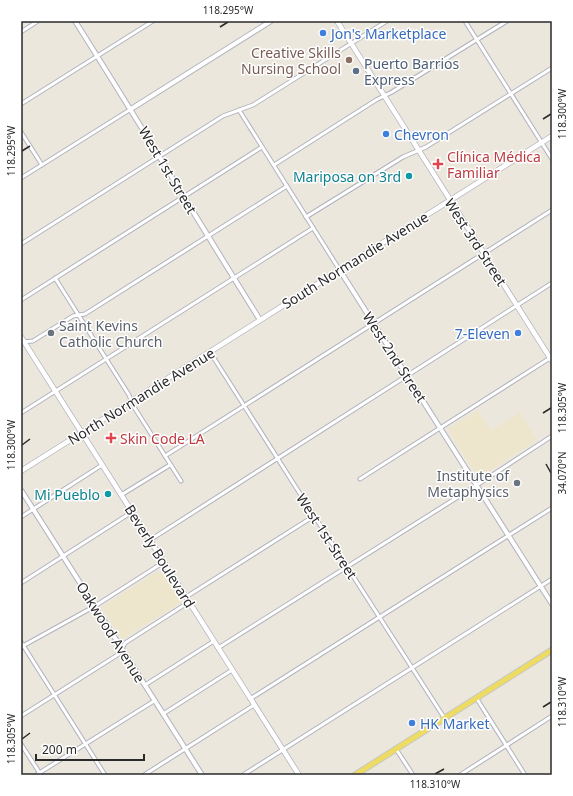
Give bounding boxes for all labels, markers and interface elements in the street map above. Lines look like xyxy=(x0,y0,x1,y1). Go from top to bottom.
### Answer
text: 118.295°W xyxy=(203,3,254,17)
place label: Jon's Marketplace xyxy=(329,24,446,43)
marker: Jon's Marketplace xyxy=(318,28,328,38)
place label: Creative Skills Nursing School xyxy=(241,43,341,78)
place label: Puerto Barrios Express xyxy=(364,54,460,89)
marker: Creative Skills Nursing School xyxy=(344,55,354,65)
marker: Puerto Barrios Express xyxy=(351,66,361,76)
text: 118.300°W xyxy=(555,88,569,139)
street label: West 1st Street xyxy=(134,123,202,217)
text: 118.295°W xyxy=(4,125,18,176)
place label: Chevron xyxy=(394,125,449,144)
marker: Chevron xyxy=(381,129,391,139)
place label: Clínica Médica Familiar xyxy=(447,147,541,182)
marker: Clínica Médica Familiar xyxy=(432,158,444,170)
place label: Mariposa on 3rd xyxy=(293,167,401,186)
marker: Mariposa on 3rd xyxy=(404,171,414,181)
street label: West 3rd Street xyxy=(441,195,511,289)
street label: South Normandie Avenue xyxy=(278,207,432,313)
street label: West 2nd Street xyxy=(359,308,431,406)
place label: Saint Kevins Catholic Church xyxy=(59,316,163,351)
place label: 7-Eleven xyxy=(455,324,510,343)
marker: Saint Kevins Catholic Church xyxy=(46,328,56,338)
marker: 7-Eleven xyxy=(513,328,523,338)
street label: North Normandie Avenue xyxy=(64,343,218,449)
text: 118.305°W xyxy=(555,382,569,433)
text: 118.300°W xyxy=(4,419,18,470)
place label: Skin Code LA xyxy=(120,429,205,448)
marker: Skin Code LA xyxy=(105,432,117,444)
text: 34.070°N xyxy=(555,451,569,495)
place label: Institute of Metaphysics xyxy=(427,466,510,501)
marker: Institute of Metaphysics xyxy=(512,478,522,488)
place label: Mi Pueblo xyxy=(34,485,100,504)
marker: Mi Pueblo xyxy=(103,489,113,499)
street label: West 1st Street xyxy=(292,490,362,582)
street label: Beverly Boulevard xyxy=(121,501,199,611)
street label: Oakwood Avenue xyxy=(72,578,150,686)
text: 118.310°W xyxy=(555,676,569,727)
text: 118.305°W xyxy=(4,713,18,764)
place label: HK Market xyxy=(420,714,489,733)
marker: HK Market xyxy=(407,718,417,728)
scale bar xyxy=(36,736,144,762)
text: 200 m xyxy=(42,741,77,758)
text: 118.310°W xyxy=(410,777,461,791)

